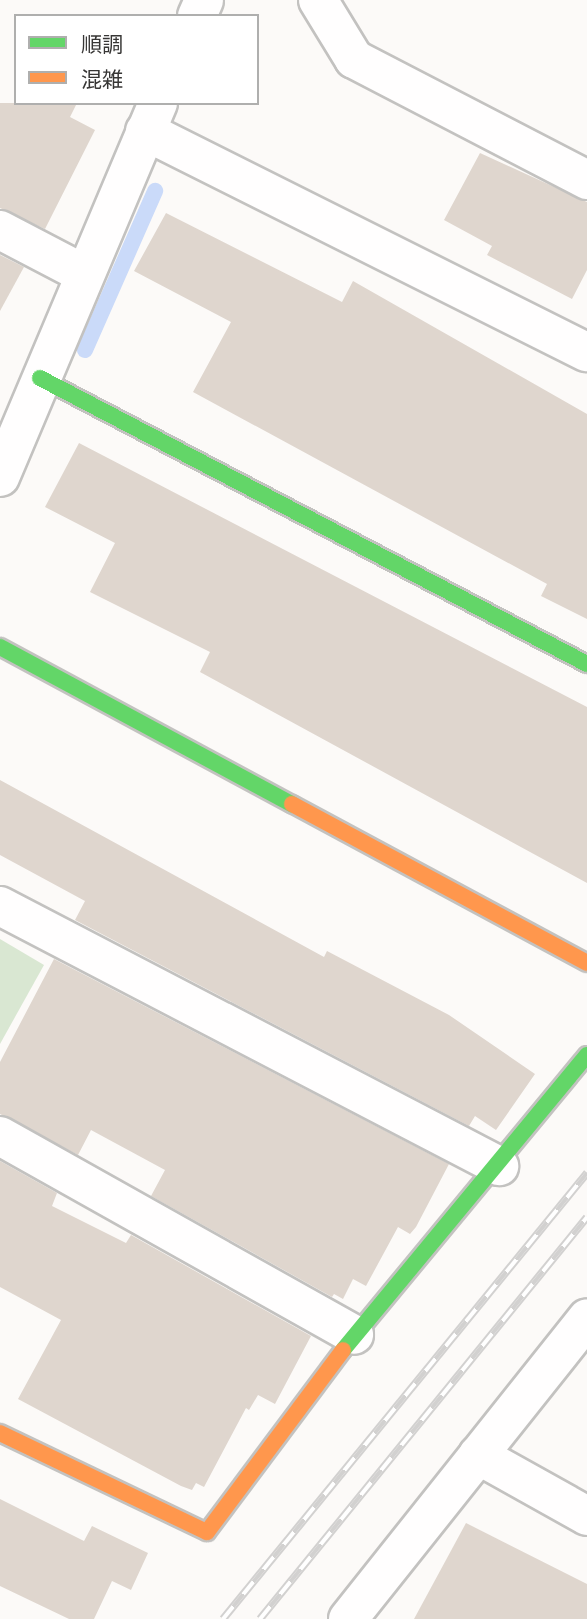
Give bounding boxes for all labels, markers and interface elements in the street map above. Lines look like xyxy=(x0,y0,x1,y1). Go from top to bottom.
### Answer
legend xyxy=(14,14,259,105)
text: 順調 xyxy=(81,31,123,57)
text: 混雑 xyxy=(81,66,123,92)

